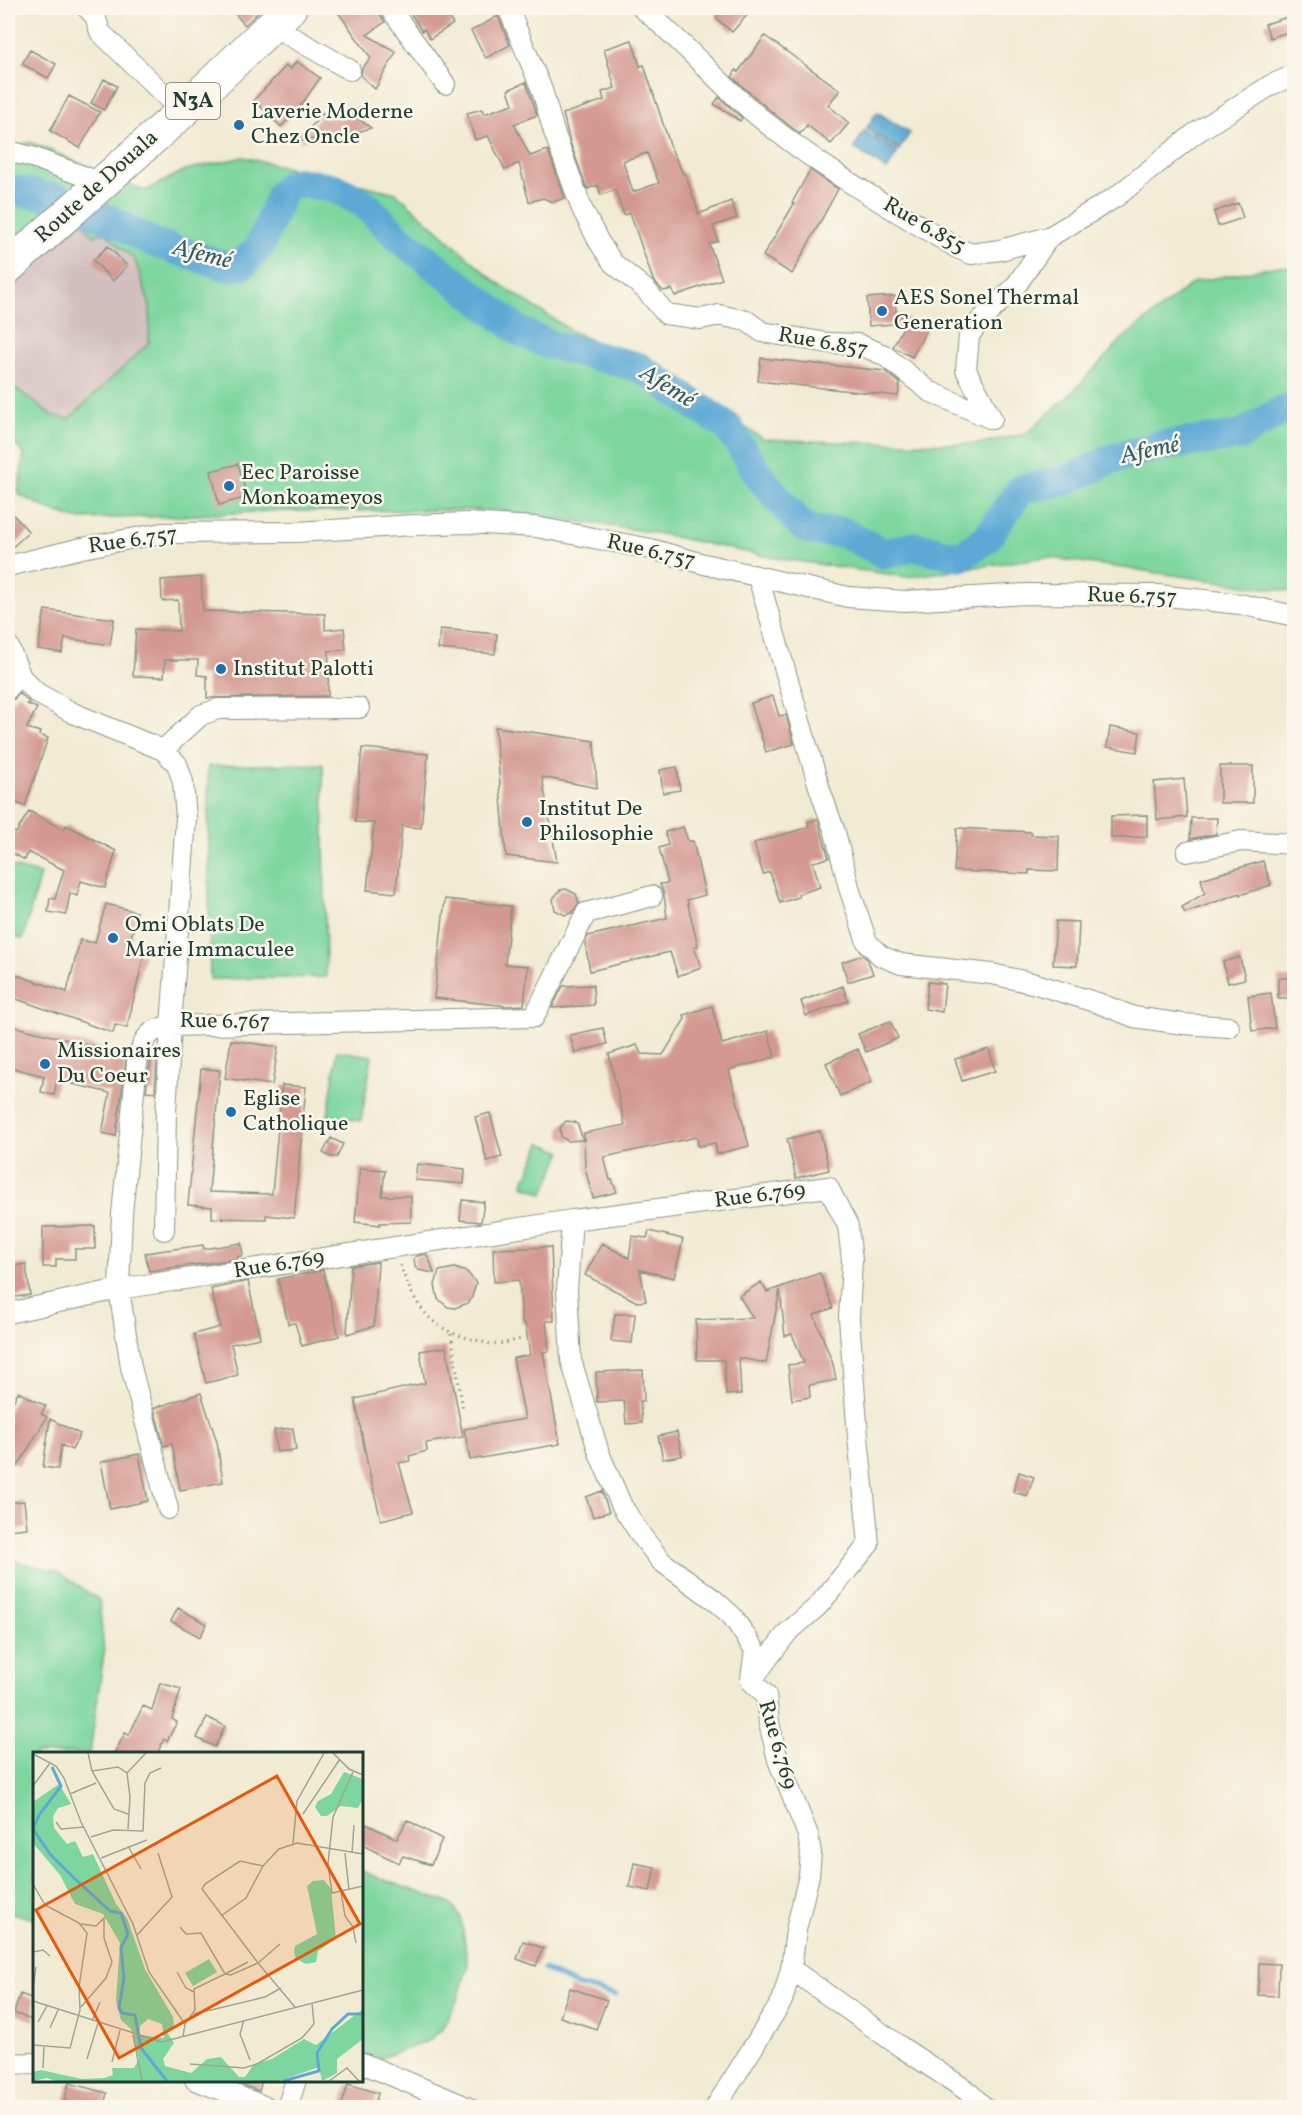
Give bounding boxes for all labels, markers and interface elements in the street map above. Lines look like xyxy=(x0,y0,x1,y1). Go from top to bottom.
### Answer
road number: N3A xyxy=(166,83,220,119)
place label: Laverie Moderne Chez Oncle xyxy=(251,97,413,153)
marker: Laverie Moderne Chez Oncle xyxy=(232,118,246,132)
street label: Route de Douala xyxy=(28,123,166,251)
street label: Rue 6.855 xyxy=(877,190,971,262)
water label: Afemé xyxy=(168,231,236,279)
place label: AES Sonel Thermal Generation xyxy=(894,283,1079,339)
marker: AES Sonel Thermal Generation xyxy=(875,304,889,318)
street label: Rue 6.857 xyxy=(776,320,870,366)
water label: Afemé xyxy=(632,356,702,418)
water label: Afemé xyxy=(1116,428,1184,474)
place label: Eec Paroisse Monkoameyos xyxy=(241,458,383,514)
marker: Eec Paroisse Monkoameyos xyxy=(222,479,236,493)
street label: Rue 6.757 xyxy=(86,519,180,563)
street label: Rue 6.757 xyxy=(604,527,698,577)
street label: Rue 6.757 xyxy=(1086,580,1178,614)
place label: Institut Palotti xyxy=(233,654,374,685)
marker: Institut Palotti xyxy=(214,662,228,676)
place label: Institut De Philosophie xyxy=(539,794,653,850)
marker: Institut De Philosophie xyxy=(520,815,534,829)
place label: Omi Oblats De Marie Immaculee xyxy=(125,910,294,966)
marker: Omi Oblats De Marie Immaculee xyxy=(106,931,120,945)
street label: Rue 6.767 xyxy=(179,1006,271,1038)
place label: Missionaires Du Coeur xyxy=(57,1036,181,1092)
marker: Missionaires Du Coeur xyxy=(38,1057,52,1071)
place label: Eglise Catholique xyxy=(243,1084,348,1140)
marker: Eglise Catholique xyxy=(224,1105,238,1119)
street label: Rue 6.769 xyxy=(713,1175,807,1217)
street label: Rue 6.769 xyxy=(231,1243,327,1287)
street label: Rue 6.769 xyxy=(750,1697,804,1793)
inset map xyxy=(33,1752,363,2082)

